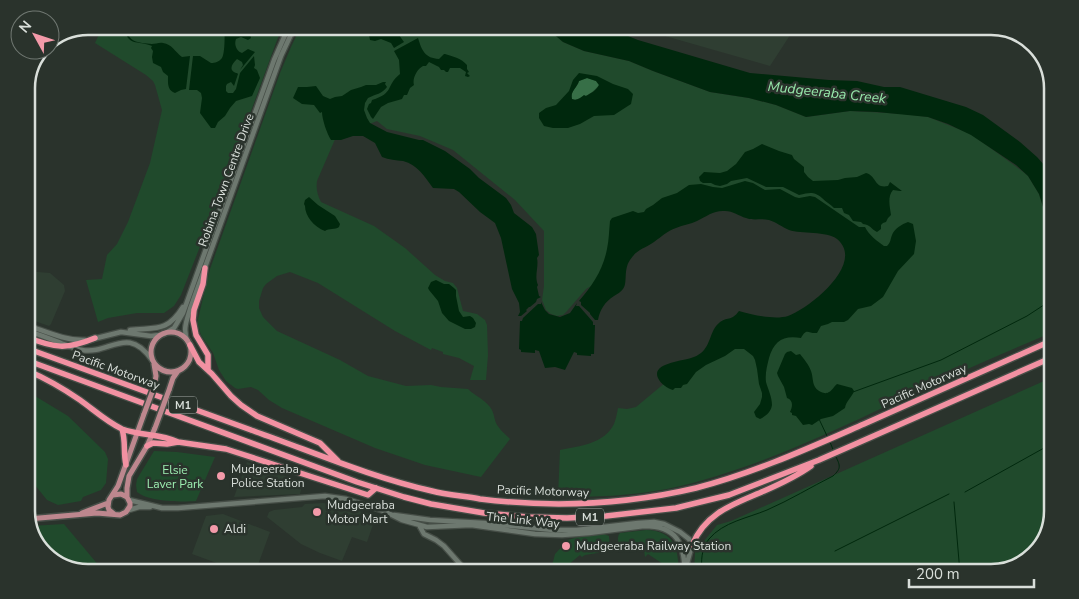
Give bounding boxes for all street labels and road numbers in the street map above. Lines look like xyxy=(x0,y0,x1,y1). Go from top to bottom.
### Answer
street label: Robina Town Centre Drive xyxy=(194,111,258,249)
street label: Pacific Motorway xyxy=(70,347,163,394)
street label: Pacific Motorway xyxy=(879,360,970,412)
road number: M1 xyxy=(169,396,197,414)
street label: Pacific Motorway xyxy=(497,481,590,501)
street label: The Link Way xyxy=(486,508,561,532)
road number: M1 xyxy=(576,508,604,526)

